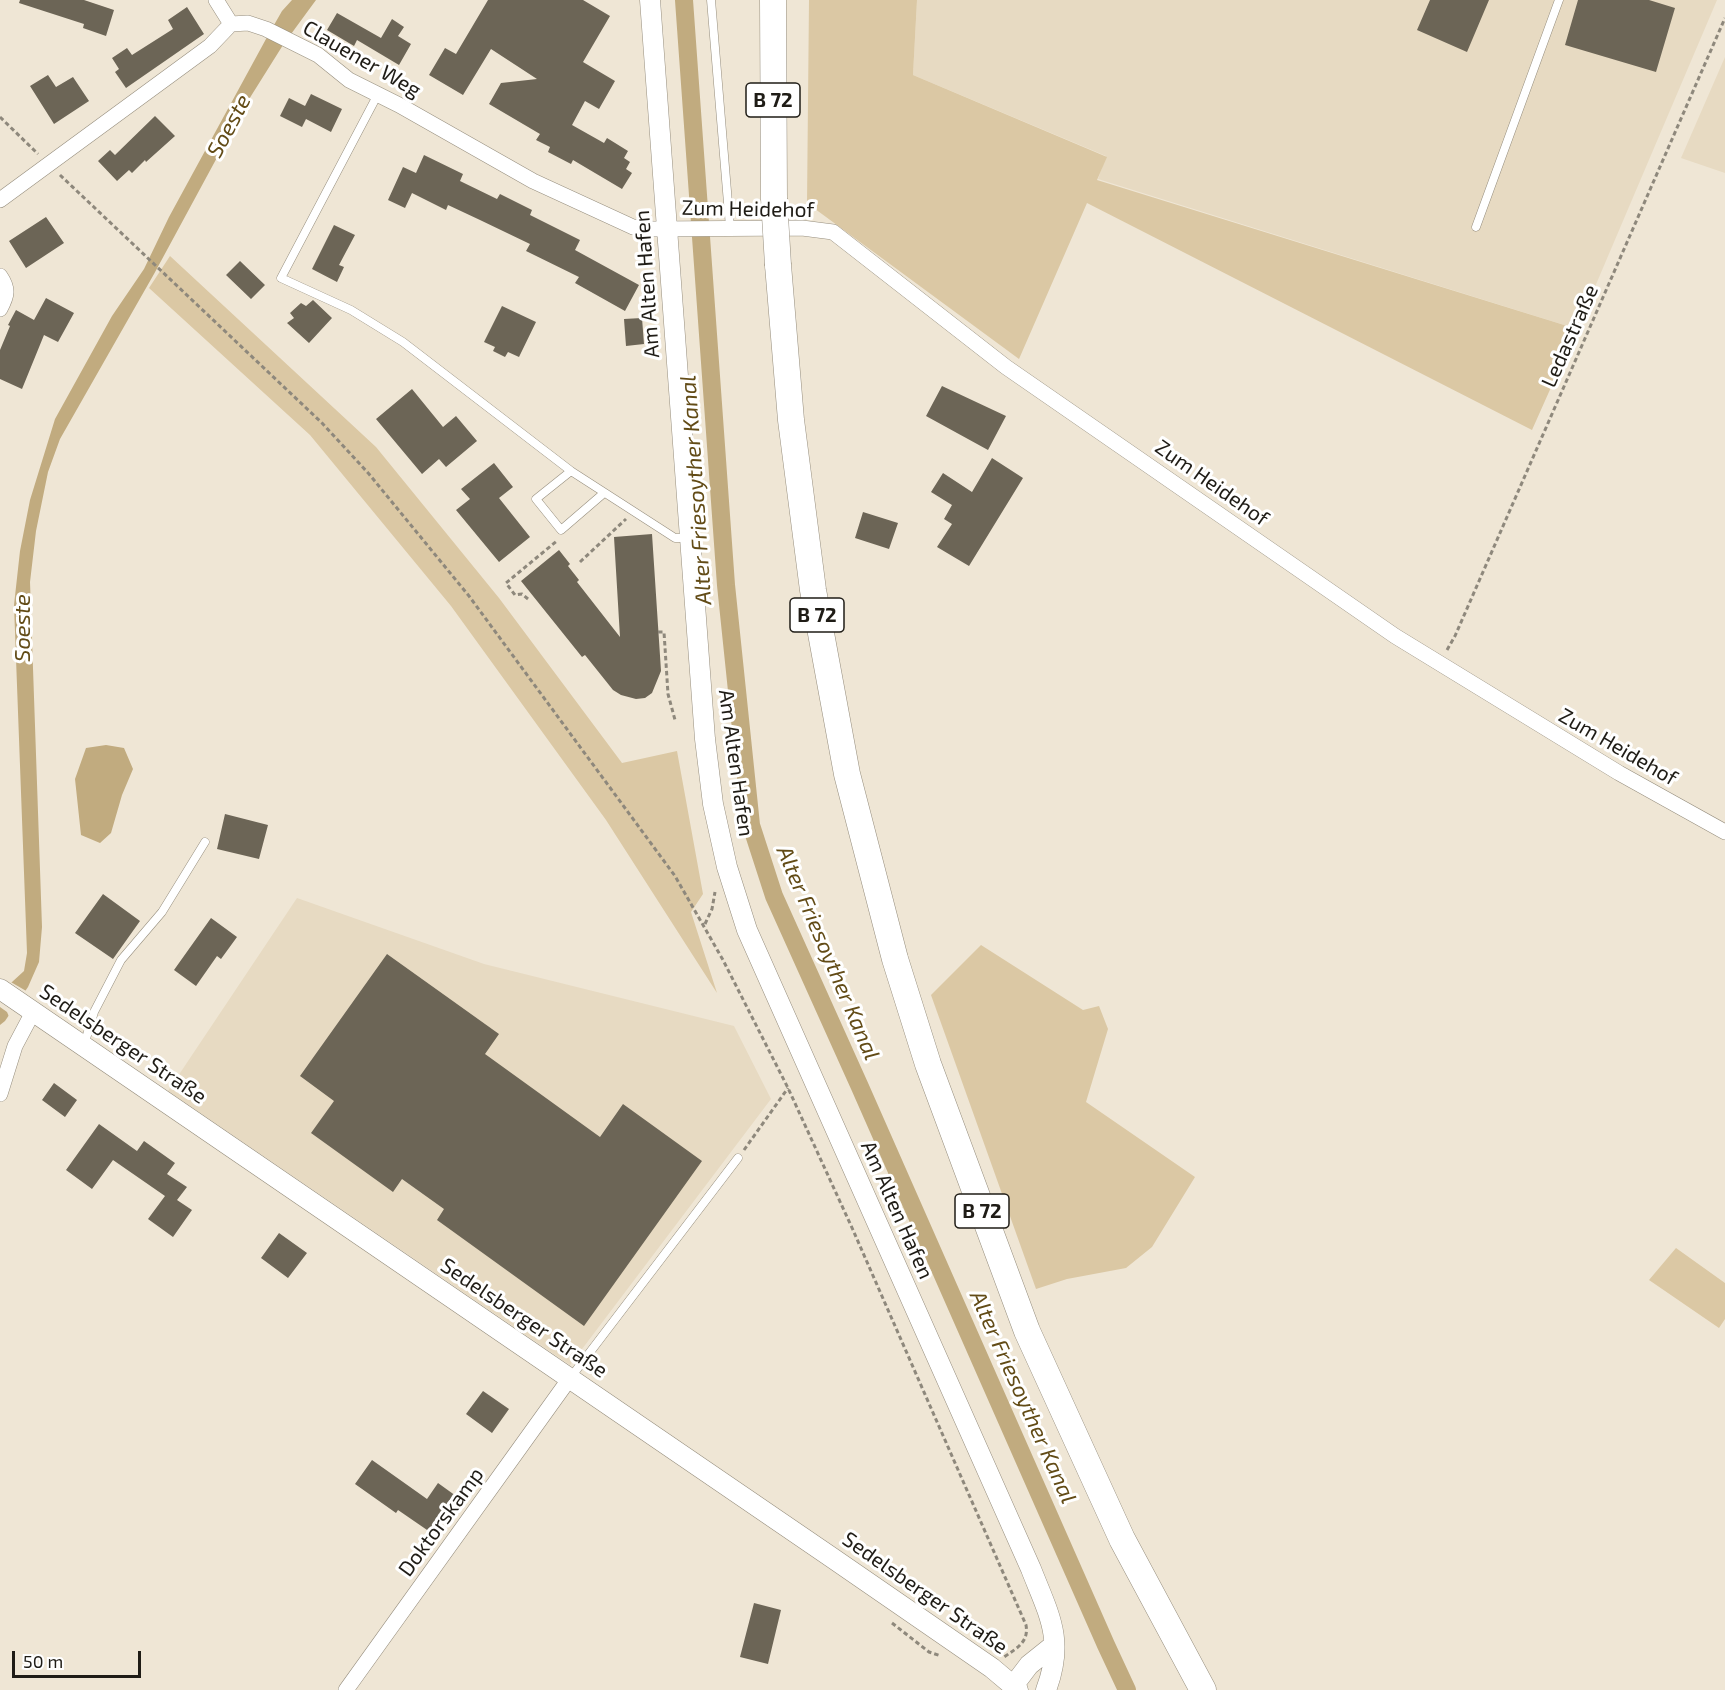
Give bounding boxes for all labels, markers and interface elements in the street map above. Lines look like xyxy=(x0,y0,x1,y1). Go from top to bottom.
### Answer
street label: Clauener Weg xyxy=(299,15,425,103)
road number: B 72 xyxy=(746,83,800,117)
water label: Soeste xyxy=(201,90,257,162)
street label: Zum Heidehof xyxy=(681,195,815,223)
street label: Am Alten Hafen xyxy=(629,209,665,359)
street label: Ledastraße xyxy=(1536,281,1604,391)
water label: Alter Friesoyther Kanal xyxy=(675,374,717,606)
street label: Zum Heidehof xyxy=(1150,435,1274,531)
water label: Soeste xyxy=(10,594,36,662)
road number: B 72 xyxy=(790,598,844,632)
street label: Am Alten Hafen xyxy=(713,688,759,838)
street label: Zum Heidehof xyxy=(1554,703,1682,791)
water label: Alter Friesoyther Kanal xyxy=(771,842,885,1064)
street label: Sedelsberger Straße xyxy=(35,979,211,1109)
street label: Am Alten Hafen xyxy=(855,1137,939,1283)
road number: B 72 xyxy=(955,1194,1009,1228)
street label: Sedelsberger Straße xyxy=(436,1253,612,1383)
water label: Alter Friesoyther Kanal xyxy=(964,1287,1082,1507)
street label: Doktorskamp xyxy=(393,1463,489,1581)
street label: Sedelsberger Straße xyxy=(838,1526,1012,1660)
scale bar xyxy=(15,1639,144,1677)
text: 50 m xyxy=(23,1650,63,1672)

